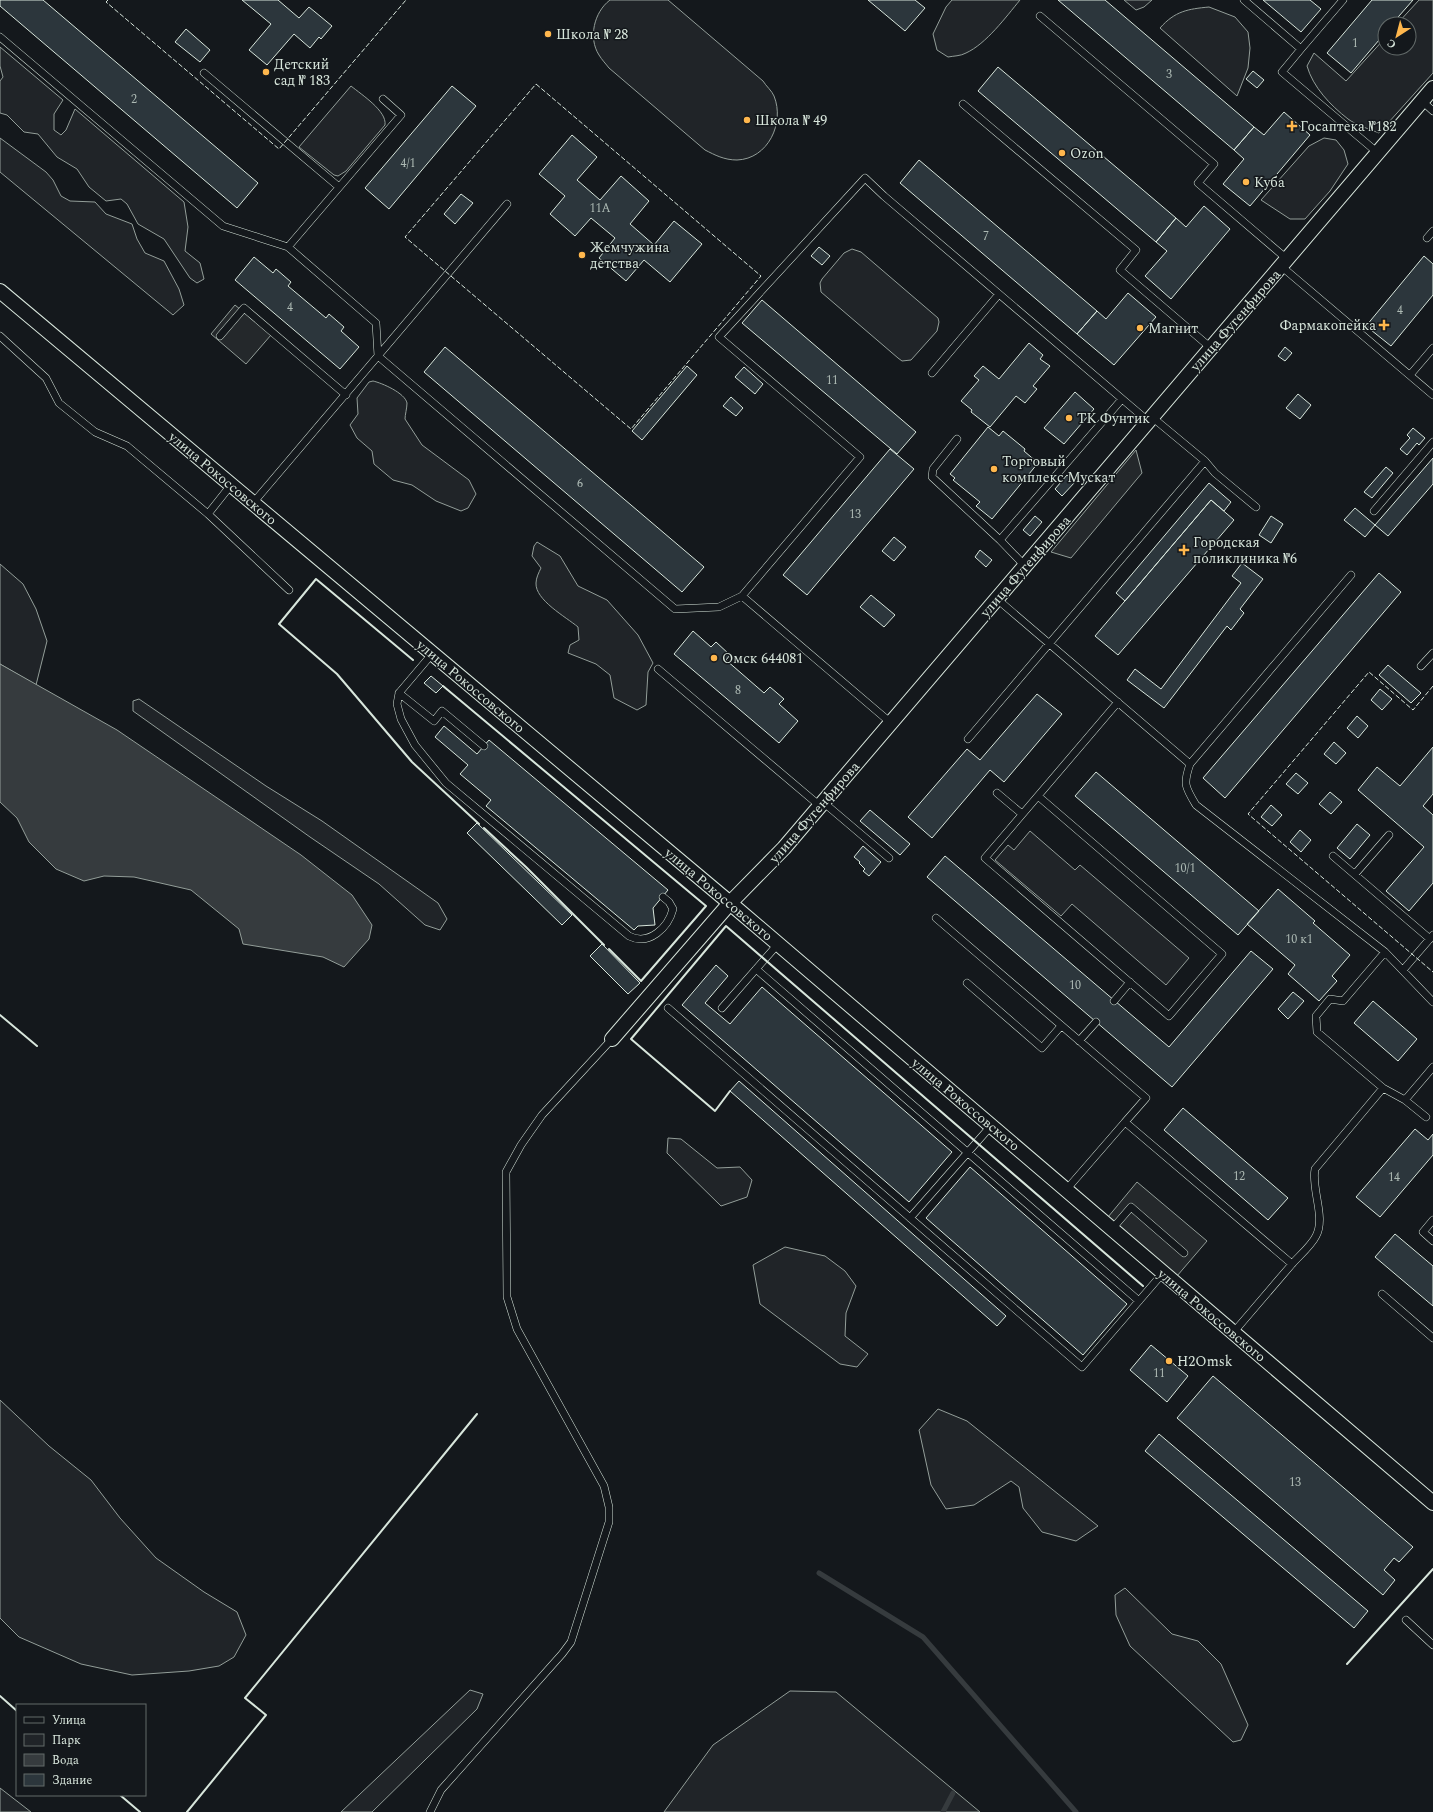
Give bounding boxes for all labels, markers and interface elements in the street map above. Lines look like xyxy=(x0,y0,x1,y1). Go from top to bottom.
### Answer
north arrow xyxy=(1377,16,1417,56)
place label: Школа № 28 xyxy=(556,24,628,45)
marker: Школа № 28 xyxy=(543,29,553,39)
house number: 1 xyxy=(1352,34,1358,53)
text: С xyxy=(1383,34,1400,53)
place label: Детский сад № 183 xyxy=(274,54,330,91)
house number: 3 xyxy=(1166,65,1172,84)
marker: Детский сад № 183 xyxy=(261,67,271,77)
house number: 2 xyxy=(131,90,137,109)
place label: Школа № 49 xyxy=(755,110,827,131)
marker: Школа № 49 xyxy=(742,115,752,125)
place label: Госаптека №182 xyxy=(1300,116,1396,137)
marker: Госаптека №182 xyxy=(1287,121,1297,131)
place label: Ozon xyxy=(1070,143,1104,164)
marker: Ozon xyxy=(1057,148,1067,158)
house number: 4/1 xyxy=(400,154,416,173)
place label: Куба xyxy=(1254,172,1285,193)
marker: Куба xyxy=(1241,177,1251,187)
house number: 11А xyxy=(589,199,611,218)
house number: 7 xyxy=(983,227,989,246)
place label: Жемчужина детства xyxy=(590,237,669,274)
marker: Жемчужина детства xyxy=(577,250,587,260)
street label: улица Фугенфирова xyxy=(1184,265,1286,377)
house number: 4 xyxy=(287,298,293,317)
house number: 4 xyxy=(1397,301,1403,320)
place label: Фармакопейка xyxy=(1280,315,1376,336)
place label: Магнит xyxy=(1148,318,1198,339)
marker: Фармакопейка xyxy=(1379,320,1389,330)
marker: Магнит xyxy=(1135,323,1145,333)
house number: 11 xyxy=(826,371,838,390)
place label: ТК Фунтик xyxy=(1077,408,1150,429)
marker: ТК Фунтик xyxy=(1064,413,1074,423)
street label: улица Рокоссовского xyxy=(163,426,281,530)
place label: Торговый комплекс Мускат xyxy=(1002,451,1115,488)
marker: Торговый комплекс Мускат xyxy=(989,464,999,474)
house number: 6 xyxy=(577,474,583,493)
house number: 13 xyxy=(849,505,861,524)
street label: улица Фугенфирова xyxy=(974,511,1076,623)
place label: Городская поликлиника №6 xyxy=(1193,532,1297,569)
marker: Городская поликлиника №6 xyxy=(1178,544,1190,556)
street label: улица Рокоссовского xyxy=(411,634,529,738)
place label: Омск 644081 xyxy=(722,648,803,669)
marker: Омск 644081 xyxy=(709,653,719,663)
house number: 8 xyxy=(735,681,741,700)
street label: улица Фугенфирова xyxy=(763,757,865,869)
street label: улица Рокоссовского xyxy=(659,842,777,946)
house number: 10/1 xyxy=(1174,859,1196,878)
house number: 10 к1 xyxy=(1285,930,1313,949)
house number: 10 xyxy=(1069,976,1081,995)
street label: улица Рокоссовского xyxy=(906,1052,1024,1156)
house number: 12 xyxy=(1233,1167,1245,1186)
house number: 14 xyxy=(1388,1168,1400,1187)
street label: улица Рокоссовского xyxy=(1152,1263,1270,1367)
place label: H2Omsk xyxy=(1177,1351,1233,1372)
marker: H2Omsk xyxy=(1164,1356,1174,1366)
house number: 11 xyxy=(1153,1364,1165,1383)
house number: 13 xyxy=(1289,1473,1301,1492)
legend xyxy=(16,1704,146,1796)
text: Улица xyxy=(52,1711,86,1730)
text: Парк xyxy=(52,1731,81,1750)
text: Вода xyxy=(52,1751,79,1770)
text: Здание xyxy=(52,1771,92,1790)

